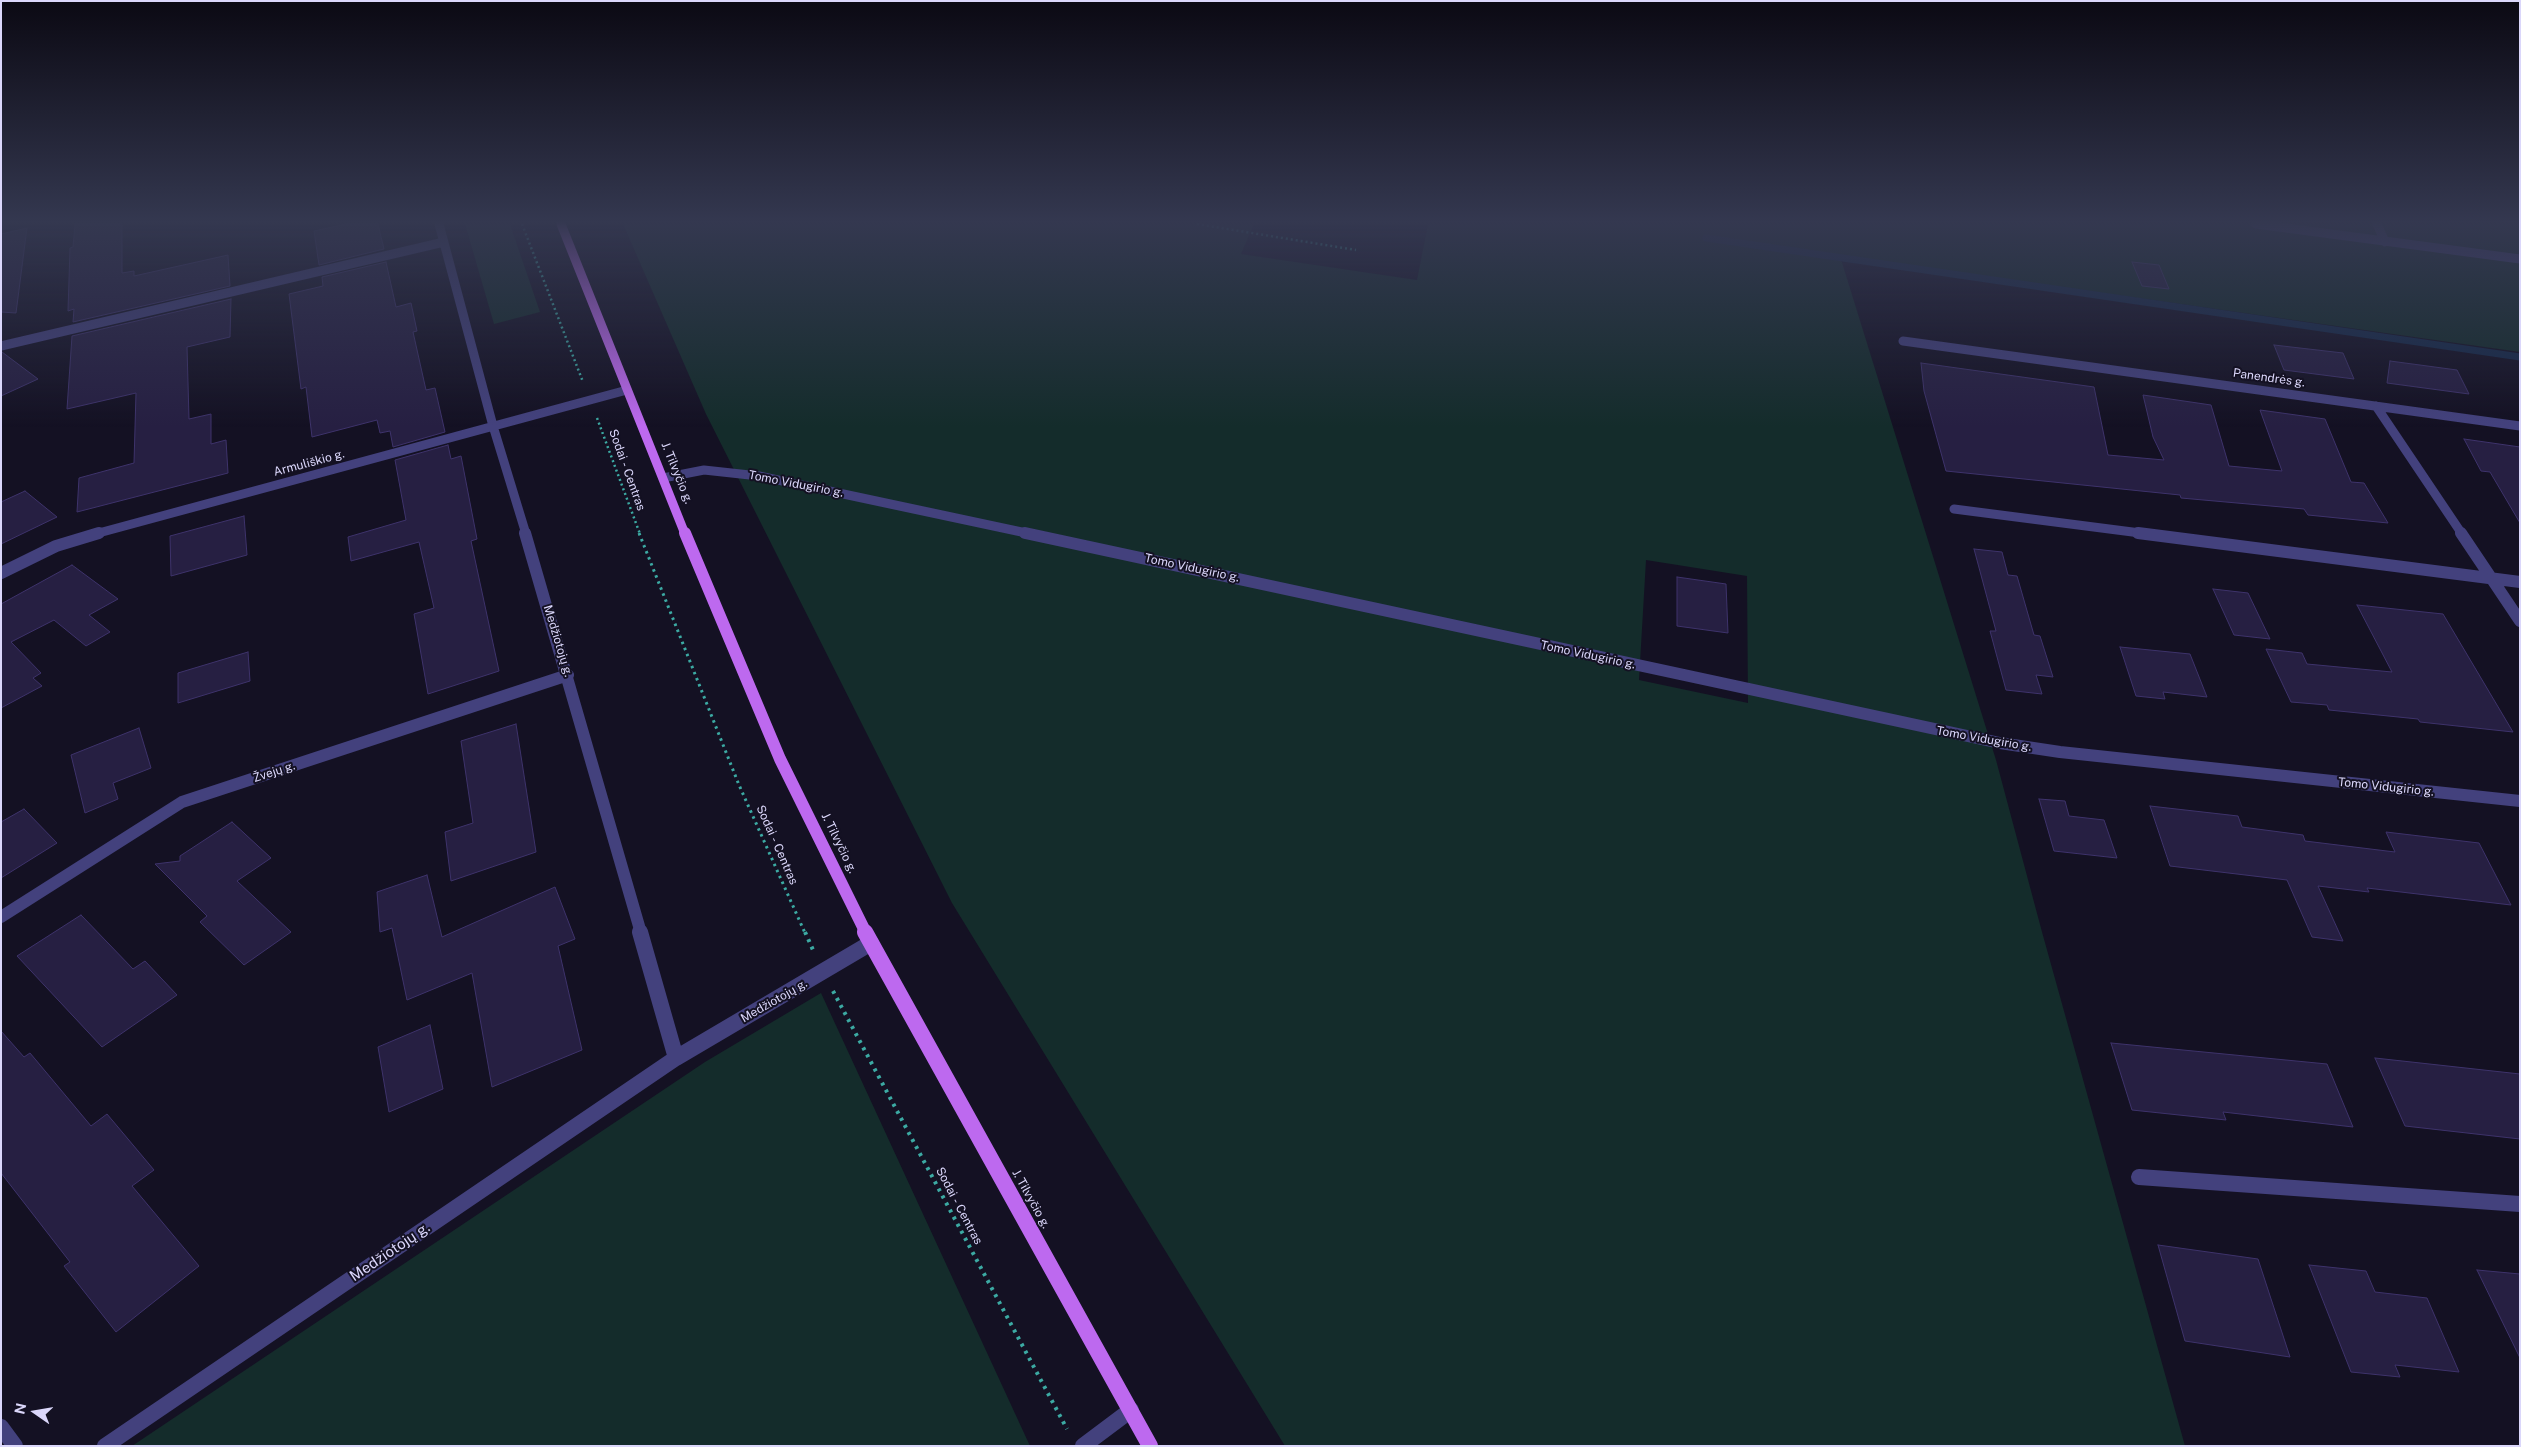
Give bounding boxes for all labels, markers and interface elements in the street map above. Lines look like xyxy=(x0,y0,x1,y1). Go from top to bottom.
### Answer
street label: Panendrės g. xyxy=(2232,366,2306,390)
street label: Sodai - Centras xyxy=(606,427,648,513)
street label: J. Tilvyčio g. xyxy=(658,440,696,506)
street label: Armuliškio g. xyxy=(272,447,346,479)
street label: Tomo Vidugirio g. xyxy=(747,468,845,500)
street label: Tomo Vidugirio g. xyxy=(1143,551,1241,585)
street label: Medžiotojų g. xyxy=(540,603,576,679)
street label: Tomo Vidugirio g. xyxy=(1539,638,1637,672)
street label: Tomo Vidugirio g. xyxy=(1935,724,2033,754)
street label: Žvejų g. xyxy=(251,758,297,786)
street label: Tomo Vidugirio g. xyxy=(2337,775,2435,799)
street label: Sodai - Centras xyxy=(753,803,801,887)
street label: J. Tilvyčio g. xyxy=(818,810,860,876)
street label: Medžiotojų g. xyxy=(738,976,810,1026)
street label: Sodai - Centras xyxy=(933,1165,985,1247)
street label: J. Tilvyčio g. xyxy=(1009,1167,1053,1231)
street label: Medžiotojų g. xyxy=(347,1219,433,1285)
north arrow xyxy=(10,1387,60,1437)
text: N xyxy=(11,1401,29,1416)

